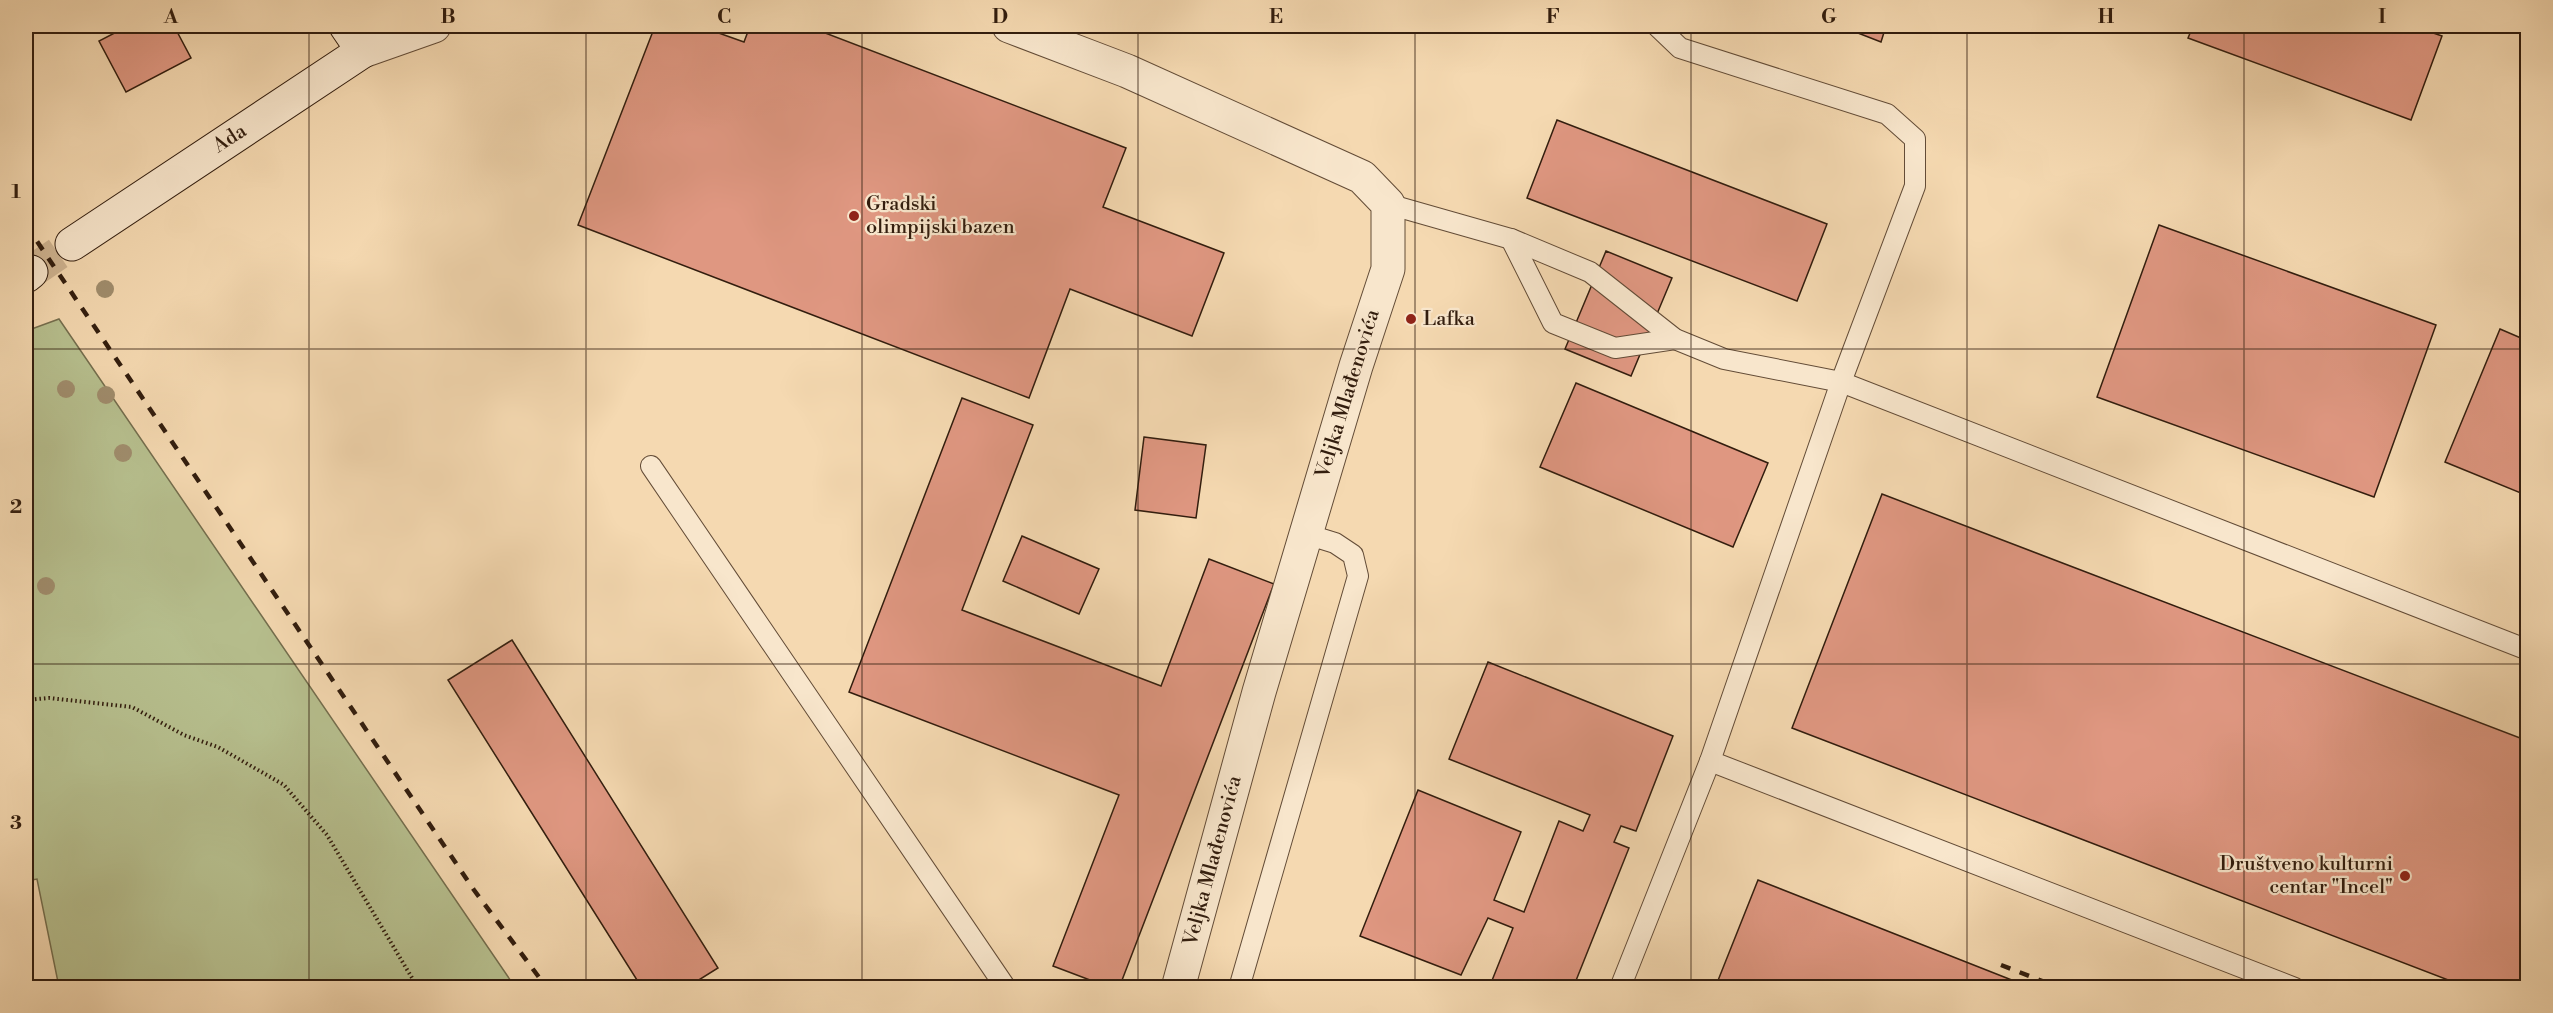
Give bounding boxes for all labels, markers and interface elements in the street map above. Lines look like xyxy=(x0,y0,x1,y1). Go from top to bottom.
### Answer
text: A xyxy=(163,5,179,30)
text: B xyxy=(440,5,456,30)
text: C xyxy=(717,5,731,30)
text: D xyxy=(992,5,1008,30)
text: E xyxy=(1269,5,1283,30)
text: F xyxy=(1546,5,1560,30)
text: G xyxy=(1821,5,1837,30)
text: H xyxy=(2098,5,2115,30)
text: I xyxy=(2378,5,2386,30)
street label: Ada xyxy=(208,119,252,160)
text: 1 xyxy=(11,180,21,205)
place label: Gradski olimpijski bazen xyxy=(866,192,1015,240)
marker: Gradski olimpijski bazen xyxy=(847,209,861,223)
street label: Veljka Mlađenovića xyxy=(1310,306,1386,482)
place label: Lafka xyxy=(1423,307,1476,332)
marker: Lafka xyxy=(1404,312,1418,326)
text: 2 xyxy=(10,495,22,520)
street label: Veljka Mlađenovića xyxy=(1178,772,1248,950)
text: 3 xyxy=(10,811,22,836)
place label: Društveno kulturni centar "Incel" xyxy=(2220,852,2393,900)
marker: Društveno kulturni centar "Incel" xyxy=(2398,869,2412,883)

